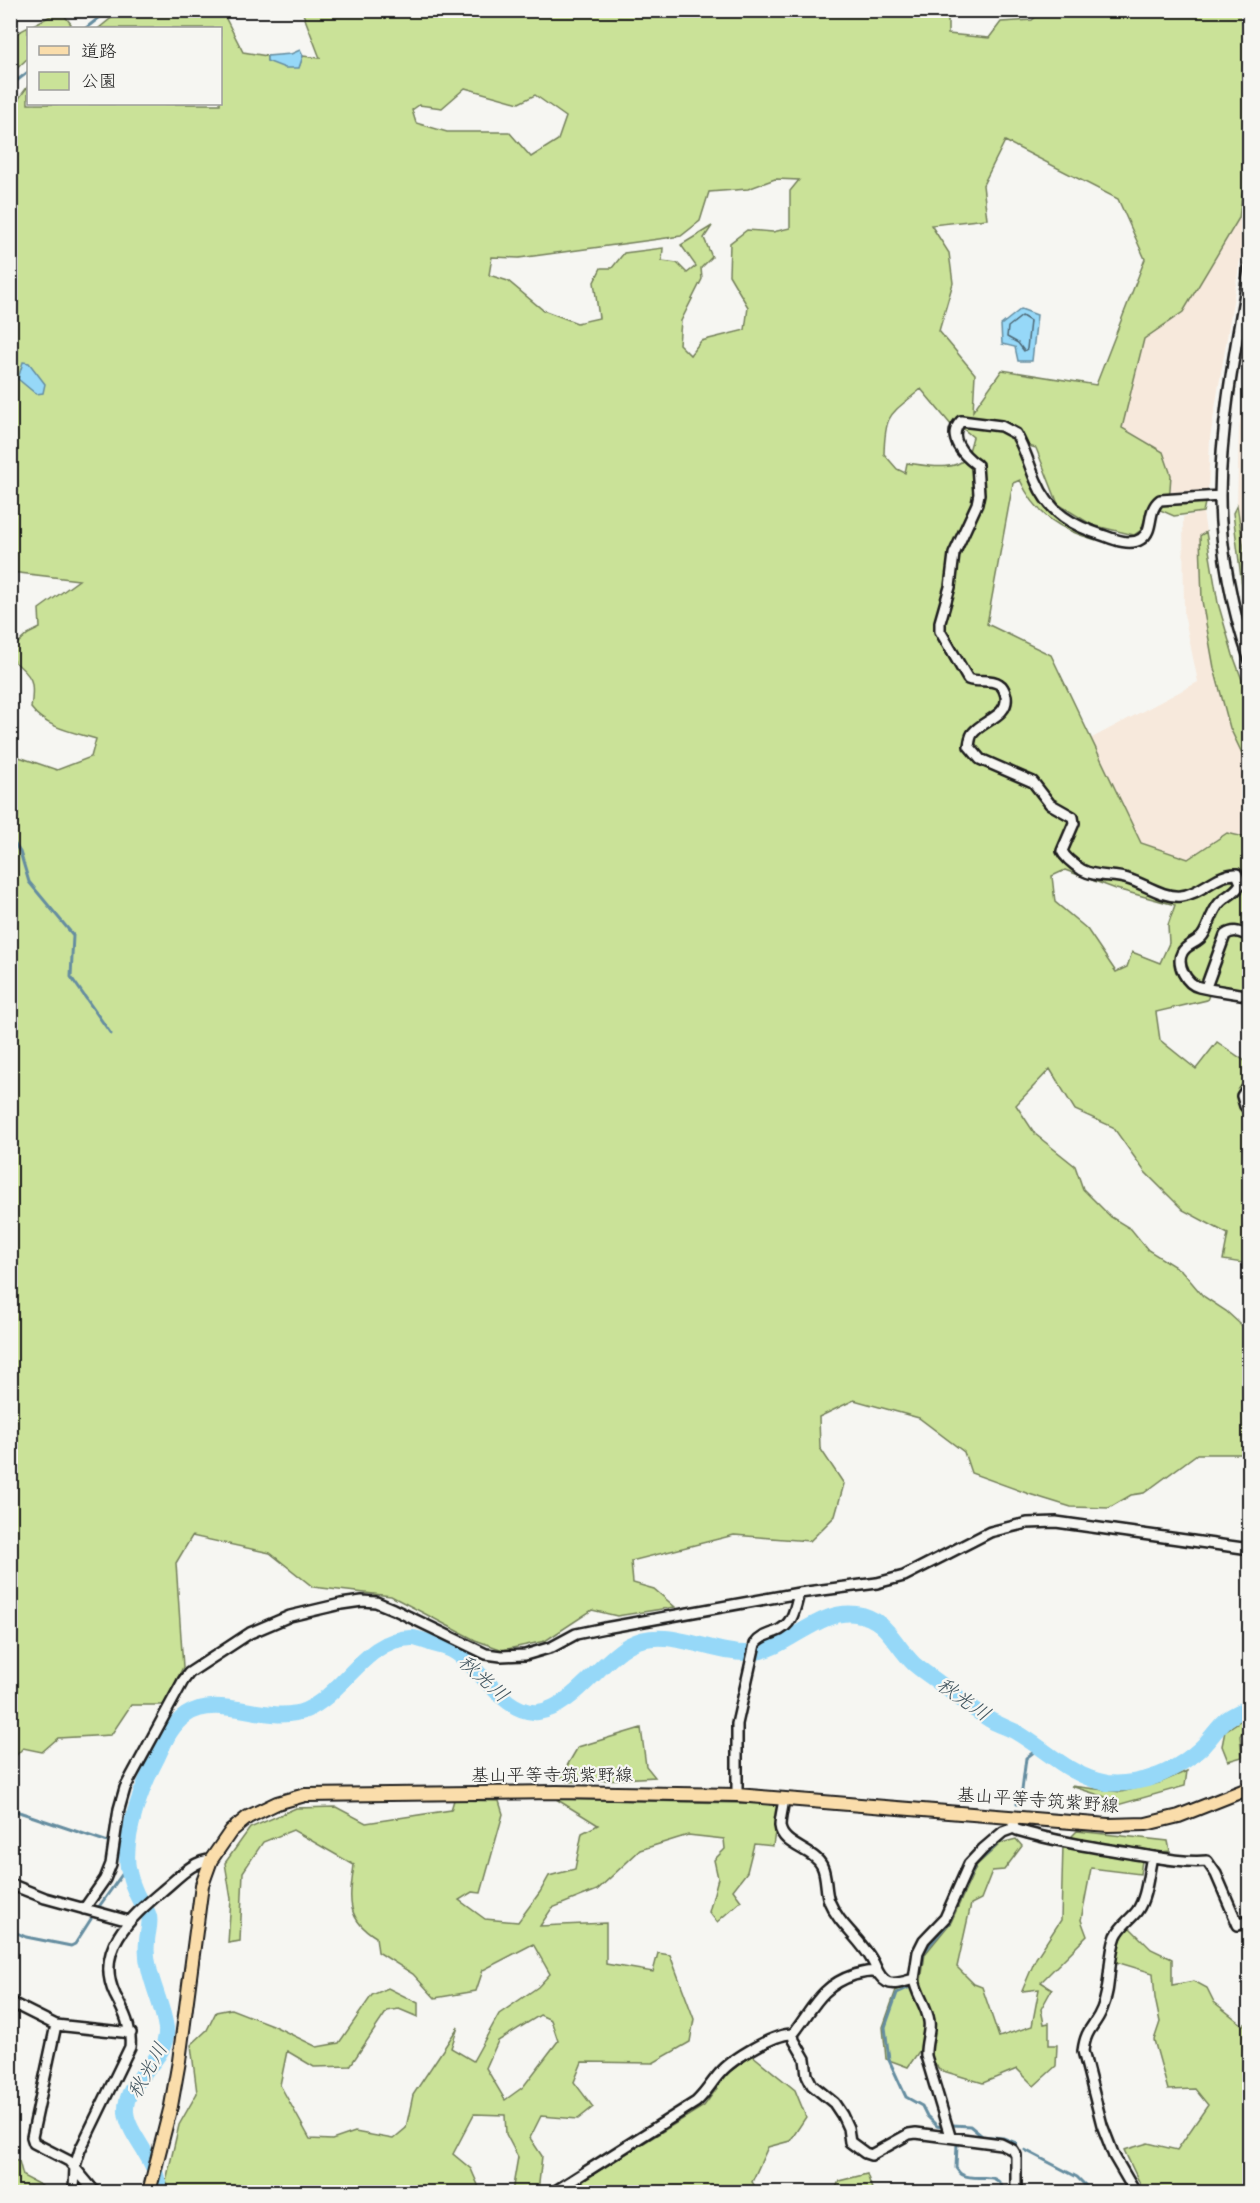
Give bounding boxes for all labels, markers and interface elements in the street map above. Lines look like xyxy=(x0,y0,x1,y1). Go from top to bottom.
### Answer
legend xyxy=(27,27,222,105)
text: 道路 xyxy=(81,40,117,62)
text: 公園 xyxy=(81,70,117,92)
water label: 秋光川 xyxy=(454,1649,514,1707)
water label: 秋光川 xyxy=(933,1672,995,1726)
street label: 基山平等寺筑紫野線 xyxy=(471,1764,633,1786)
street label: 基山平等寺筑紫野線 xyxy=(956,1783,1120,1817)
water label: 秋光川 xyxy=(122,2038,172,2102)

